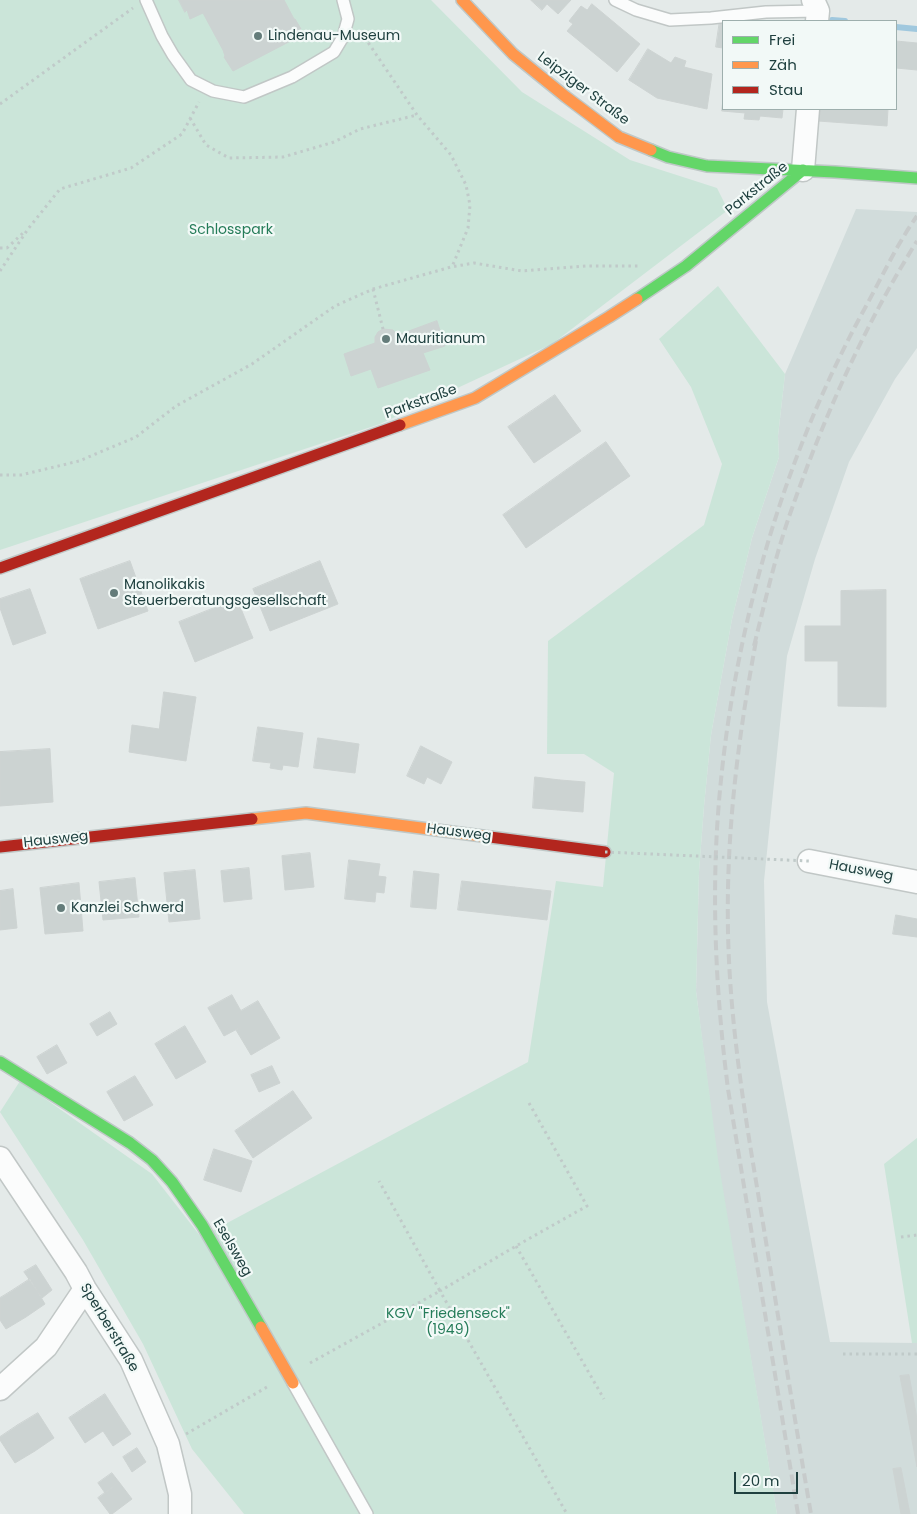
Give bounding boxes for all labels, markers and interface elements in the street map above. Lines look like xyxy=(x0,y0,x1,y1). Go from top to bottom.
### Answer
legend xyxy=(722,20,897,110)
place label: Lindenau-Museum xyxy=(268,28,400,44)
text: Frei xyxy=(769,29,795,50)
marker: Lindenau-Museum xyxy=(252,30,264,42)
street label: Leipziger Straße xyxy=(534,49,632,129)
text: Zäh xyxy=(769,54,797,75)
text: Stau xyxy=(769,79,803,100)
street label: Parkstraße xyxy=(722,159,792,219)
park label: Schlosspark xyxy=(189,222,273,238)
place label: Mauritianum xyxy=(396,331,485,347)
marker: Mauritianum xyxy=(380,333,392,345)
street label: Parkstraße xyxy=(383,381,459,423)
place label: Manolikakis Steuerberatungsgesellschaft xyxy=(124,577,326,610)
marker: Manolikakis Steuerberatungsgesellschaft xyxy=(108,587,120,599)
street label: Hausweg xyxy=(426,821,492,845)
street label: Hausweg xyxy=(23,828,89,852)
street label: Hausweg xyxy=(827,857,895,885)
place label: Kanzlei Schwerd xyxy=(71,900,184,916)
marker: Kanzlei Schwerd xyxy=(55,902,67,914)
street label: Eselsweg xyxy=(209,1216,255,1280)
street label: Sperberstraße xyxy=(76,1281,142,1375)
park label: KGV "Friedenseck" (1949) xyxy=(386,1306,510,1338)
scale bar xyxy=(737,1462,801,1494)
text: 20 m xyxy=(742,1470,780,1491)

